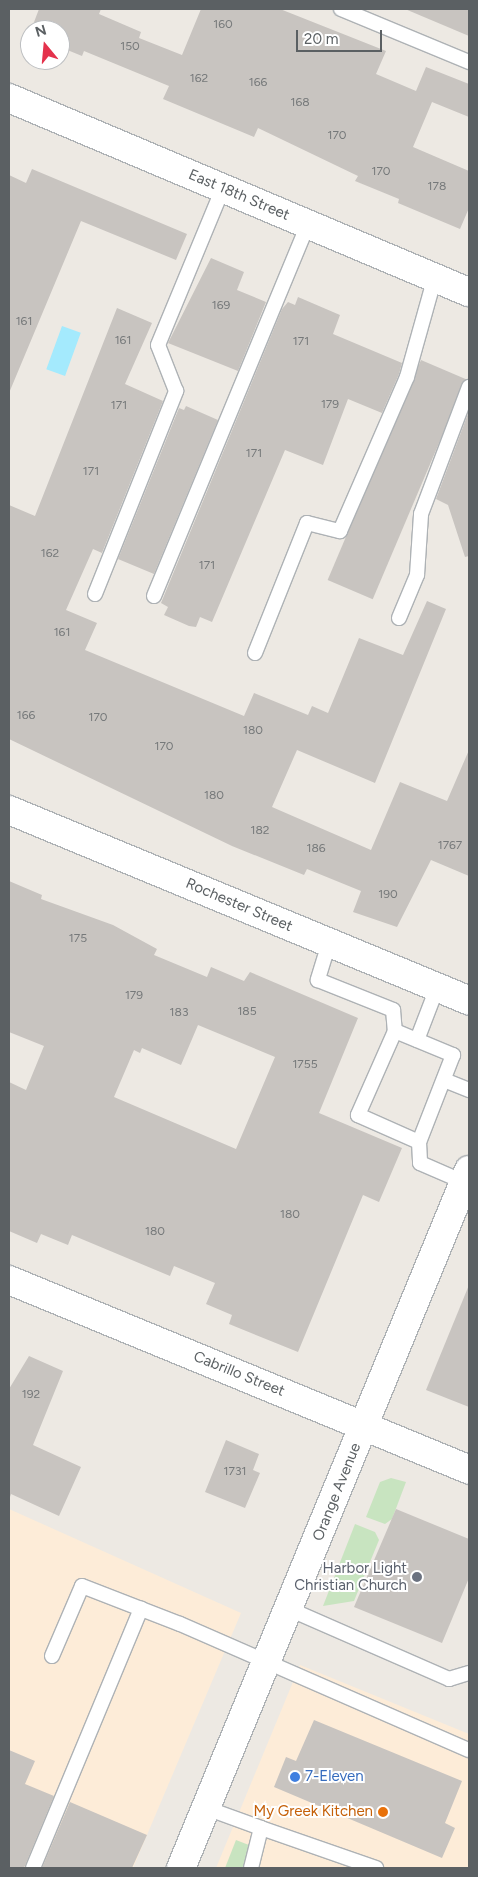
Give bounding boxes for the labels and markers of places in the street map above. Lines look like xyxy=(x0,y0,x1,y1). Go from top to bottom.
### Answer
place label: Harbor Light Christian Church xyxy=(294,1559,407,1594)
marker: Harbor Light Christian Church xyxy=(411,1571,423,1583)
place label: 7-Eleven xyxy=(305,1768,364,1786)
marker: 7-Eleven xyxy=(289,1771,301,1783)
place label: My Greek Kitchen xyxy=(254,1803,373,1821)
marker: My Greek Kitchen xyxy=(377,1806,389,1818)

